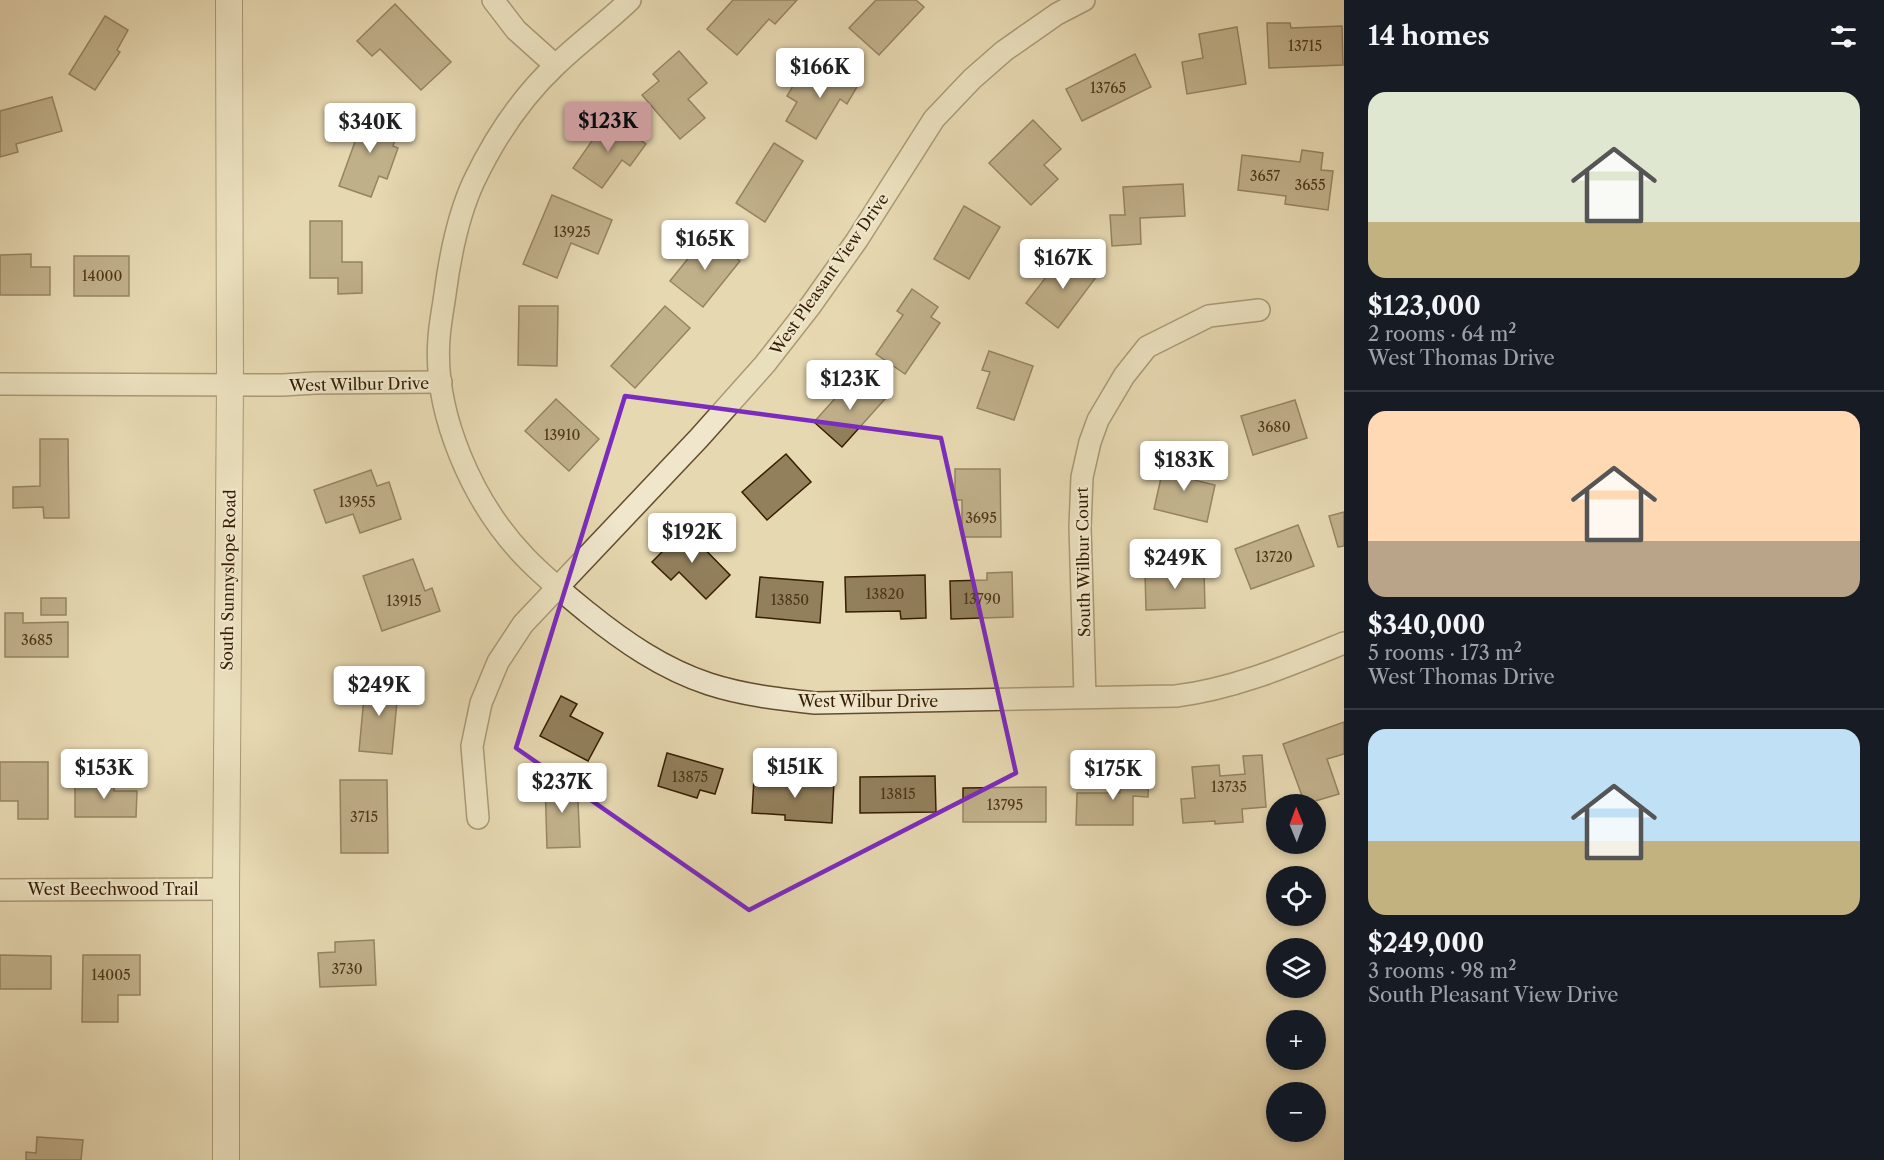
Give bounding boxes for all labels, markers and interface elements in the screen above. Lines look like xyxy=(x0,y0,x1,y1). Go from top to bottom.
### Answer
text: 14 homes xyxy=(1368,20,1490,52)
icon: filters xyxy=(1827,20,1860,53)
house number: 13715 xyxy=(1288,37,1322,55)
pin: $166K xyxy=(778,48,862,99)
text: $166K xyxy=(790,55,850,79)
house number: 13765 xyxy=(1090,79,1126,97)
pin: $123K xyxy=(566,102,650,153)
pin: $340K xyxy=(328,103,412,154)
text: $123K xyxy=(578,109,638,133)
text: $340K xyxy=(338,110,402,134)
icon: home xyxy=(1560,131,1668,239)
house number: 3657 xyxy=(1250,167,1280,185)
house number: 3655 xyxy=(1294,176,1326,194)
street label: West Pleasant View Drive xyxy=(765,189,893,360)
pin: $165K xyxy=(663,220,747,271)
house number: 13925 xyxy=(553,223,591,241)
text: $165K xyxy=(675,227,735,251)
pin: $167K xyxy=(1021,239,1105,290)
text: $167K xyxy=(1034,246,1092,270)
house number: 14000 xyxy=(82,267,122,285)
text: $123,000 xyxy=(1368,290,1481,322)
text: 2 rooms · 64 m² xyxy=(1368,322,1517,346)
text: West Thomas Drive xyxy=(1368,346,1555,370)
pin: $123K xyxy=(808,360,892,411)
text: $123K xyxy=(820,367,880,391)
street label: West Wilbur Drive xyxy=(288,373,429,395)
house number: 3680 xyxy=(1257,418,1291,436)
house number: 13910 xyxy=(544,426,580,444)
pin: $183K xyxy=(1142,441,1226,492)
text: $183K xyxy=(1154,448,1214,472)
icon: home xyxy=(1560,450,1668,558)
street label: South Wilbur Court xyxy=(1072,486,1094,637)
street label: South Sunnyslope Road xyxy=(216,489,240,671)
house number: 13955 xyxy=(338,493,376,511)
house number: 3695 xyxy=(965,509,997,527)
pin: $192K xyxy=(650,513,734,564)
text: $192K xyxy=(662,520,722,544)
pin: $249K xyxy=(1133,539,1217,590)
text: $249K xyxy=(1144,546,1206,570)
house number: 13720 xyxy=(1255,548,1293,566)
house number: 13820 xyxy=(866,585,905,603)
house number: 13790 xyxy=(963,590,1001,608)
house number: 13850 xyxy=(771,591,809,609)
house number: 13915 xyxy=(386,592,422,610)
text: $340,000 xyxy=(1368,609,1485,641)
house number: 3685 xyxy=(21,631,53,649)
text: 5 rooms · 173 m² xyxy=(1368,641,1522,665)
text: West Thomas Drive xyxy=(1368,665,1555,689)
pin: $249K xyxy=(337,666,421,717)
text: $249K xyxy=(348,673,410,697)
street label: West Wilbur Drive xyxy=(797,691,938,711)
pin: $151K xyxy=(753,748,837,799)
pin: $153K xyxy=(62,749,146,800)
pin: $175K xyxy=(1071,750,1155,801)
text: $151K xyxy=(767,755,823,779)
text: $153K xyxy=(75,756,133,780)
text: $175K xyxy=(1084,757,1142,781)
pin: $237K xyxy=(520,763,604,814)
house number: 13875 xyxy=(672,768,708,786)
icon: home xyxy=(1560,768,1668,876)
text: $237K xyxy=(532,770,592,794)
house number: 13735 xyxy=(1211,778,1247,796)
house number: 13815 xyxy=(880,785,916,803)
north arrow xyxy=(1266,794,1326,854)
map controls xyxy=(1266,794,1326,1142)
house number: 13795 xyxy=(987,796,1023,814)
house number: 3715 xyxy=(350,808,378,826)
button: locate xyxy=(1266,866,1326,926)
street label: West Beechwood Trail xyxy=(27,879,199,899)
text: $249,000 xyxy=(1368,927,1484,959)
button: layers xyxy=(1266,938,1326,998)
text: 3 rooms · 98 m² xyxy=(1368,959,1516,983)
house number: 3730 xyxy=(331,960,363,978)
house number: 14005 xyxy=(91,966,131,984)
text: South Pleasant View Drive xyxy=(1368,983,1618,1007)
button: + xyxy=(1266,1010,1326,1070)
button: − xyxy=(1266,1082,1326,1142)

